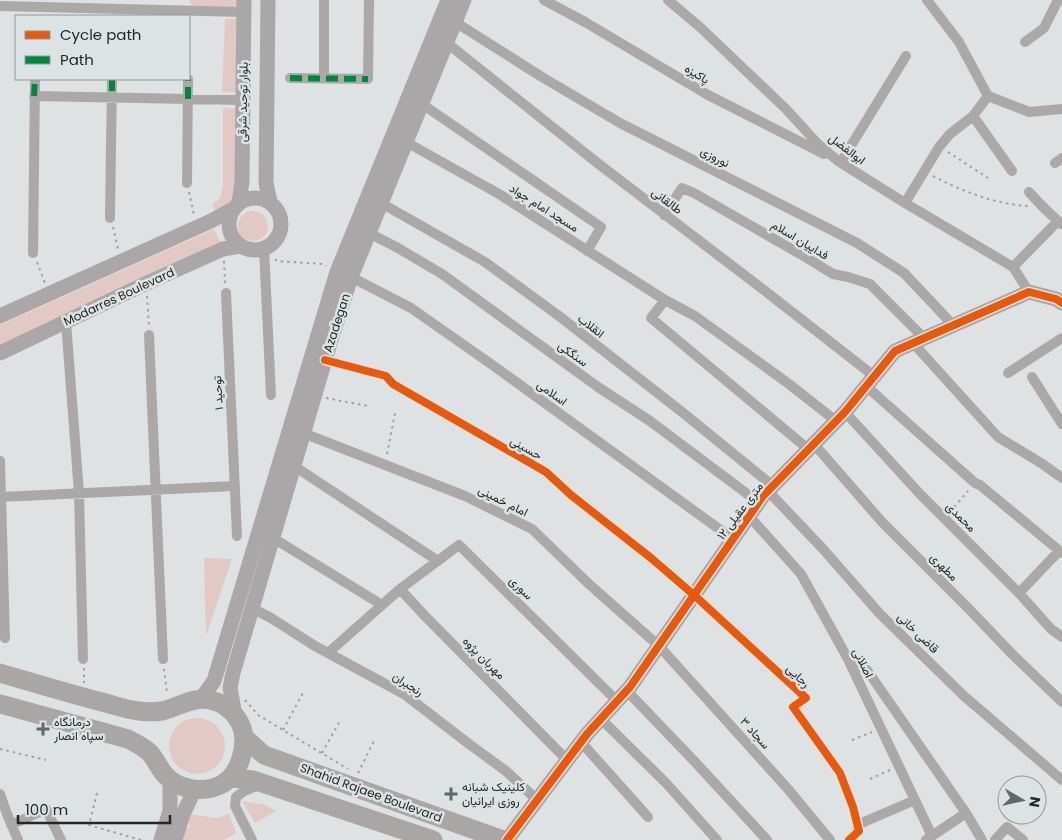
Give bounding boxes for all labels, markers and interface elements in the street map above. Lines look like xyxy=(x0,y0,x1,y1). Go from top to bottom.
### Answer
legend xyxy=(15,15,190,80)
text: Cycle path xyxy=(60,24,141,45)
text: Path xyxy=(60,49,94,70)
street label: پاکیزه xyxy=(682,60,713,88)
street label: بلوار توحید شرقی xyxy=(233,62,252,142)
street label: ابوالفضل xyxy=(825,129,869,168)
street label: نوروزی xyxy=(698,142,733,171)
street label: مسجد امام جواد xyxy=(506,179,582,236)
street label: طالقانی xyxy=(648,183,686,218)
street label: فداییان اسلام xyxy=(768,216,832,263)
street label: Modarres Boulevard xyxy=(61,263,177,330)
street label: Azadegan xyxy=(319,291,354,355)
street label: انقلاب xyxy=(574,310,608,342)
street label: سنگکی xyxy=(555,337,592,370)
street label: توحید ۱ xyxy=(208,375,227,411)
street label: اسلامی xyxy=(534,376,571,409)
street label: حسینی xyxy=(507,432,545,464)
street label: ۱۲ متری عقیلی xyxy=(712,478,767,543)
street label: امام خمینی xyxy=(475,481,531,520)
street label: محمدی xyxy=(943,498,980,535)
street label: مطهری xyxy=(926,549,962,585)
street label: سوری xyxy=(506,572,537,603)
street label: قاضی خانی xyxy=(894,608,943,657)
street label: مهربان پژوه xyxy=(459,632,510,683)
street label: اصلانی xyxy=(849,645,878,681)
street label: رجایی xyxy=(782,660,814,691)
street label: رنجبران xyxy=(389,667,427,700)
place label: درمانگاه سپاه انصار xyxy=(53,713,104,744)
street label: سجاد ۳ xyxy=(736,713,774,752)
marker: درمانگاه سپاه انصار xyxy=(36,722,50,736)
street label: Shahid Rajaee Boulevard xyxy=(298,759,445,826)
north arrow xyxy=(997,775,1047,825)
place label: کلینیک شبانه روزی ایرانیان xyxy=(462,778,525,809)
marker: کلینیک شبانه روزی ایرانیان xyxy=(444,787,458,801)
scale bar xyxy=(18,792,170,824)
text: N xyxy=(1024,795,1046,809)
text: 100 m xyxy=(25,799,68,820)

